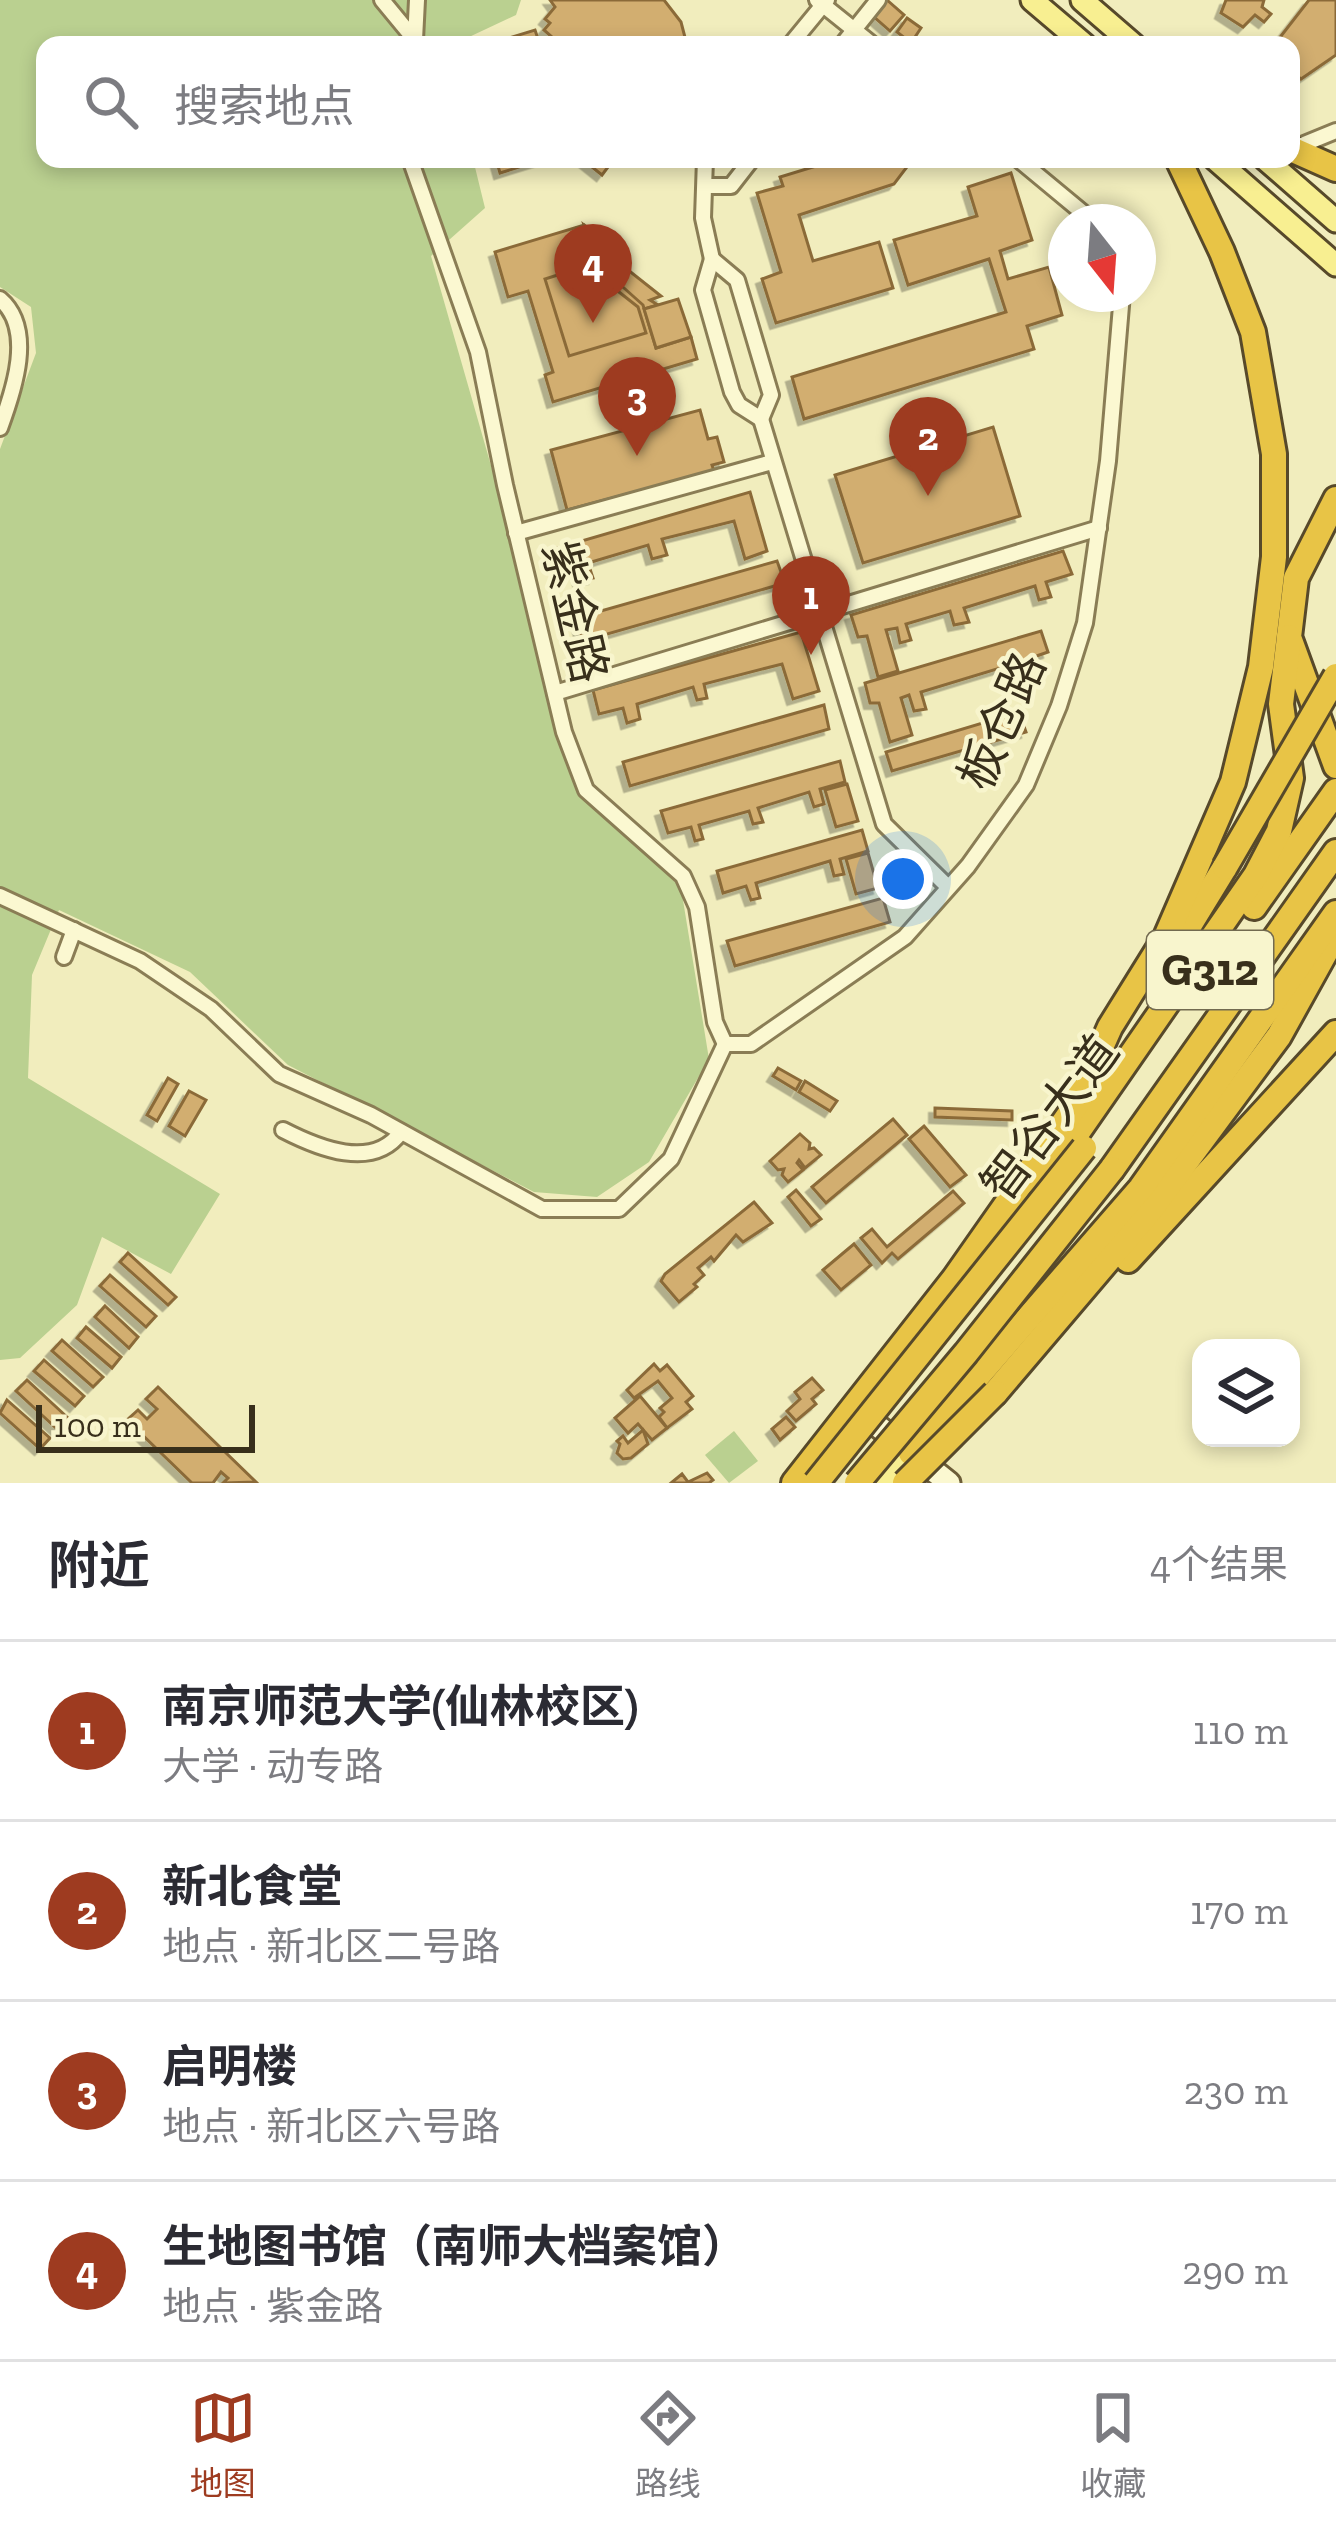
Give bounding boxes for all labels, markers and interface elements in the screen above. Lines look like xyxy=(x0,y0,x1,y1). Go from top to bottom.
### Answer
search box xyxy=(36,36,1300,168)
icon: search xyxy=(78,69,144,135)
text: 搜索地点 xyxy=(174,80,354,134)
north arrow xyxy=(1048,204,1156,312)
pin: 4 xyxy=(554,224,632,323)
pin: 3 xyxy=(598,357,676,456)
pin: 2 xyxy=(889,397,967,496)
street label: 紫金路 xyxy=(531,535,619,689)
pin: 1 xyxy=(772,556,850,655)
street label: 板仓路 xyxy=(947,644,1057,798)
your location xyxy=(873,849,933,909)
road number: G312 xyxy=(1147,931,1273,1009)
street label: 智谷大道 xyxy=(969,1024,1131,1212)
map controls xyxy=(1192,1339,1300,1447)
button: layers xyxy=(1192,1339,1300,1447)
scale bar xyxy=(36,1399,255,1452)
text: 100 m xyxy=(54,1406,141,1445)
text: 附近 xyxy=(48,1535,150,1596)
text: 4个结果 xyxy=(1150,1541,1288,1588)
text: 南京师范大学(仙林校区) xyxy=(162,1680,638,1734)
text: 1 xyxy=(79,1707,95,1754)
text: 110 m xyxy=(1193,1707,1288,1754)
text: 大学 · 动专路 xyxy=(162,1743,383,1790)
text: 新北食堂 xyxy=(162,1860,342,1914)
text: 2 xyxy=(77,1887,97,1934)
text: 170 m xyxy=(1190,1887,1288,1934)
text: 地点 · 新北区二号路 xyxy=(162,1923,500,1970)
text: 启明楼 xyxy=(162,2040,297,2094)
text: 3 xyxy=(77,2067,97,2114)
text: 230 m xyxy=(1184,2067,1288,2114)
text: 地点 · 新北区六号路 xyxy=(162,2103,500,2150)
text: 生地图书馆（南师大档案馆） xyxy=(162,2220,747,2274)
text: 4 xyxy=(76,2247,98,2294)
text: 290 m xyxy=(1182,2247,1288,2294)
text: 地点 · 紫金路 xyxy=(162,2283,383,2330)
tab: 地图 xyxy=(190,2385,256,2505)
tab: 路线 xyxy=(635,2385,701,2505)
tab: 收藏 xyxy=(1080,2385,1146,2505)

